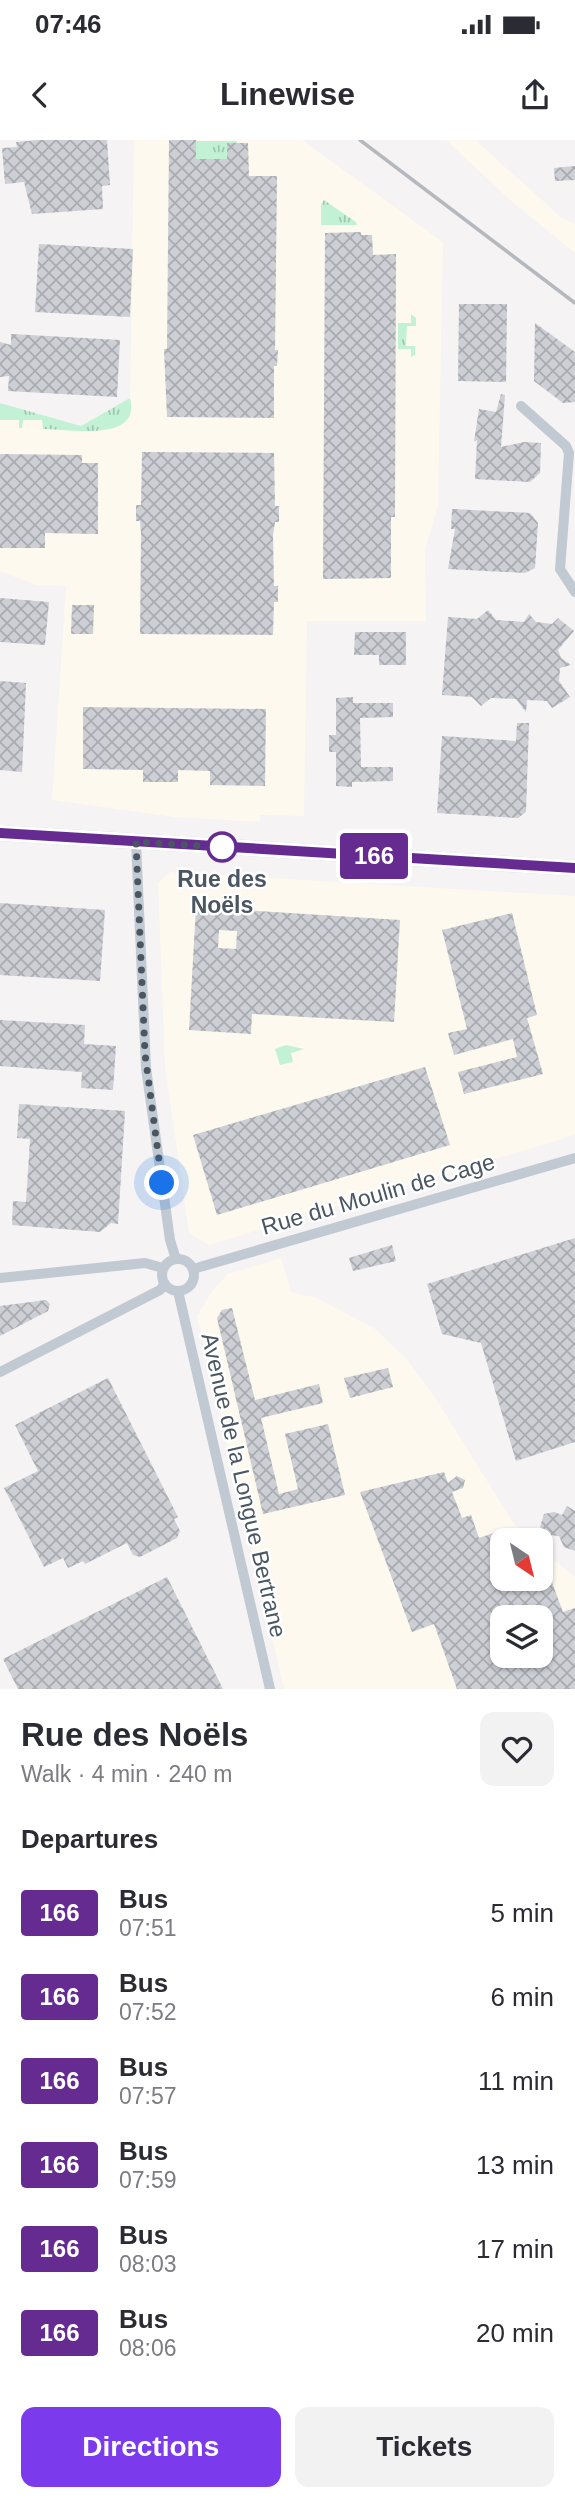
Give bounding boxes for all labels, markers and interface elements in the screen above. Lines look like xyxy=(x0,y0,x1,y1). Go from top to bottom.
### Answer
text: 07:46 xyxy=(35,9,102,39)
icon: back xyxy=(21,76,59,114)
text: Linewise xyxy=(220,76,355,112)
icon: share xyxy=(516,76,554,114)
marker: Rue des Noëls xyxy=(207,832,237,862)
line badge: 166 xyxy=(334,833,414,879)
text: 166 xyxy=(354,842,394,869)
place label: Rue des Noëls xyxy=(177,866,267,918)
street label: Rue du Moulin de Cage xyxy=(258,1148,498,1240)
your location xyxy=(144,1165,179,1200)
street label: Avenue de la Longue Bertrane xyxy=(196,1330,292,1640)
north arrow xyxy=(490,1528,553,1591)
map controls xyxy=(490,1528,553,1668)
button: layers xyxy=(490,1605,553,1668)
button: heart xyxy=(480,1712,554,1786)
text: Rue des Noëls xyxy=(21,1716,248,1753)
text: Walk · 4 min · 240 m xyxy=(21,1761,232,1787)
text: Departures xyxy=(21,1824,158,1854)
text: Bus xyxy=(119,1884,168,1914)
text: 5 min xyxy=(490,1898,554,1928)
text: 166 xyxy=(39,1899,80,1926)
text: 07:51 xyxy=(119,1915,177,1941)
text: Bus xyxy=(119,1968,168,1998)
text: 6 min xyxy=(490,1982,554,2012)
text: 166 xyxy=(39,1983,80,2010)
text: 07:52 xyxy=(119,1999,177,2025)
text: Bus xyxy=(119,2052,168,2082)
text: 11 min xyxy=(478,2066,554,2096)
text: 166 xyxy=(39,2067,80,2094)
text: 07:57 xyxy=(119,2083,177,2109)
text: Bus xyxy=(119,2136,168,2166)
text: 13 min xyxy=(476,2150,554,2180)
text: 166 xyxy=(39,2151,80,2178)
text: 07:59 xyxy=(119,2167,177,2193)
text: Bus xyxy=(119,2220,168,2250)
text: 17 min xyxy=(476,2234,554,2264)
text: 166 xyxy=(39,2235,80,2262)
text: 08:03 xyxy=(119,2251,177,2277)
text: Bus xyxy=(119,2304,168,2334)
text: 20 min xyxy=(476,2318,554,2348)
text: 166 xyxy=(39,2319,80,2346)
text: 08:06 xyxy=(119,2335,177,2361)
button: Directions xyxy=(21,2407,281,2487)
button: Tickets xyxy=(295,2407,554,2487)

